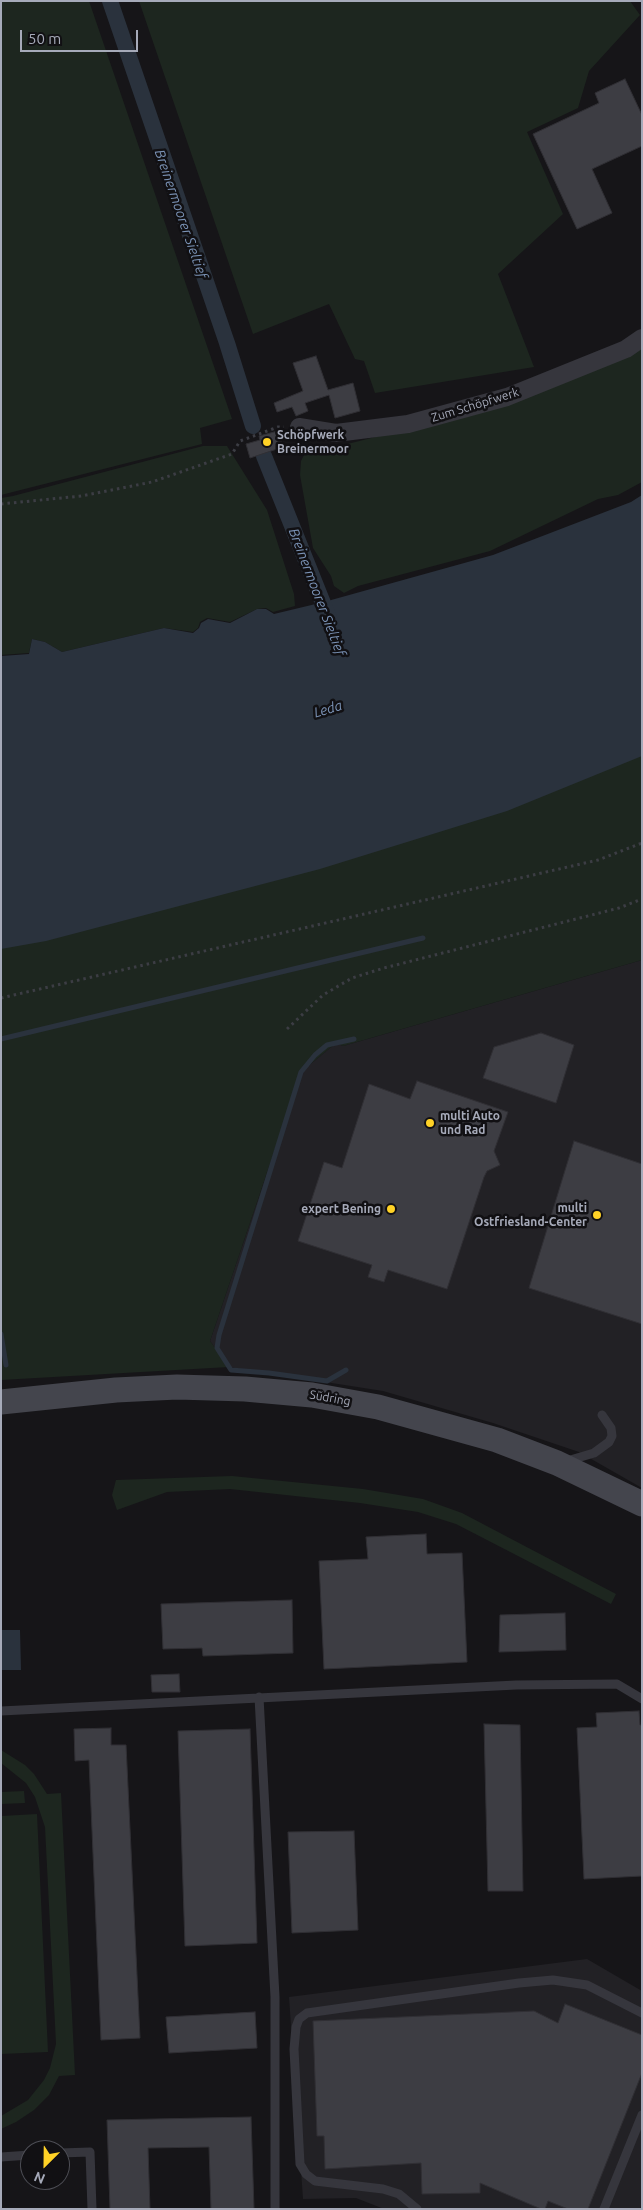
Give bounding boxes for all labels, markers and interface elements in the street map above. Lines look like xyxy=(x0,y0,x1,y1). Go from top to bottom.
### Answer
scale bar xyxy=(22,20,140,52)
text: 50 m xyxy=(28,30,61,47)
water label: Breinermoorer Sieltief xyxy=(151,147,211,281)
street label: Zum Schöpfwerk xyxy=(429,385,521,425)
place label: Schöpfwerk Breinermoor xyxy=(277,428,349,456)
marker: Schöpfwerk Breinermoor xyxy=(261,436,273,448)
water label: Breinermoorer Sieltief xyxy=(285,526,349,658)
water label: Leda xyxy=(312,697,344,721)
place label: multi Auto und Rad xyxy=(440,1109,500,1137)
marker: multi Auto und Rad xyxy=(424,1117,436,1129)
place label: multi Ostfriesland-Center xyxy=(474,1201,587,1229)
place label: expert Bening xyxy=(301,1202,381,1216)
marker: expert Bening xyxy=(385,1203,397,1215)
marker: multi Ostfriesland-Center xyxy=(591,1209,603,1221)
street label: Südring xyxy=(308,1387,352,1409)
north arrow xyxy=(20,2140,70,2190)
text: N xyxy=(32,2168,47,2187)

